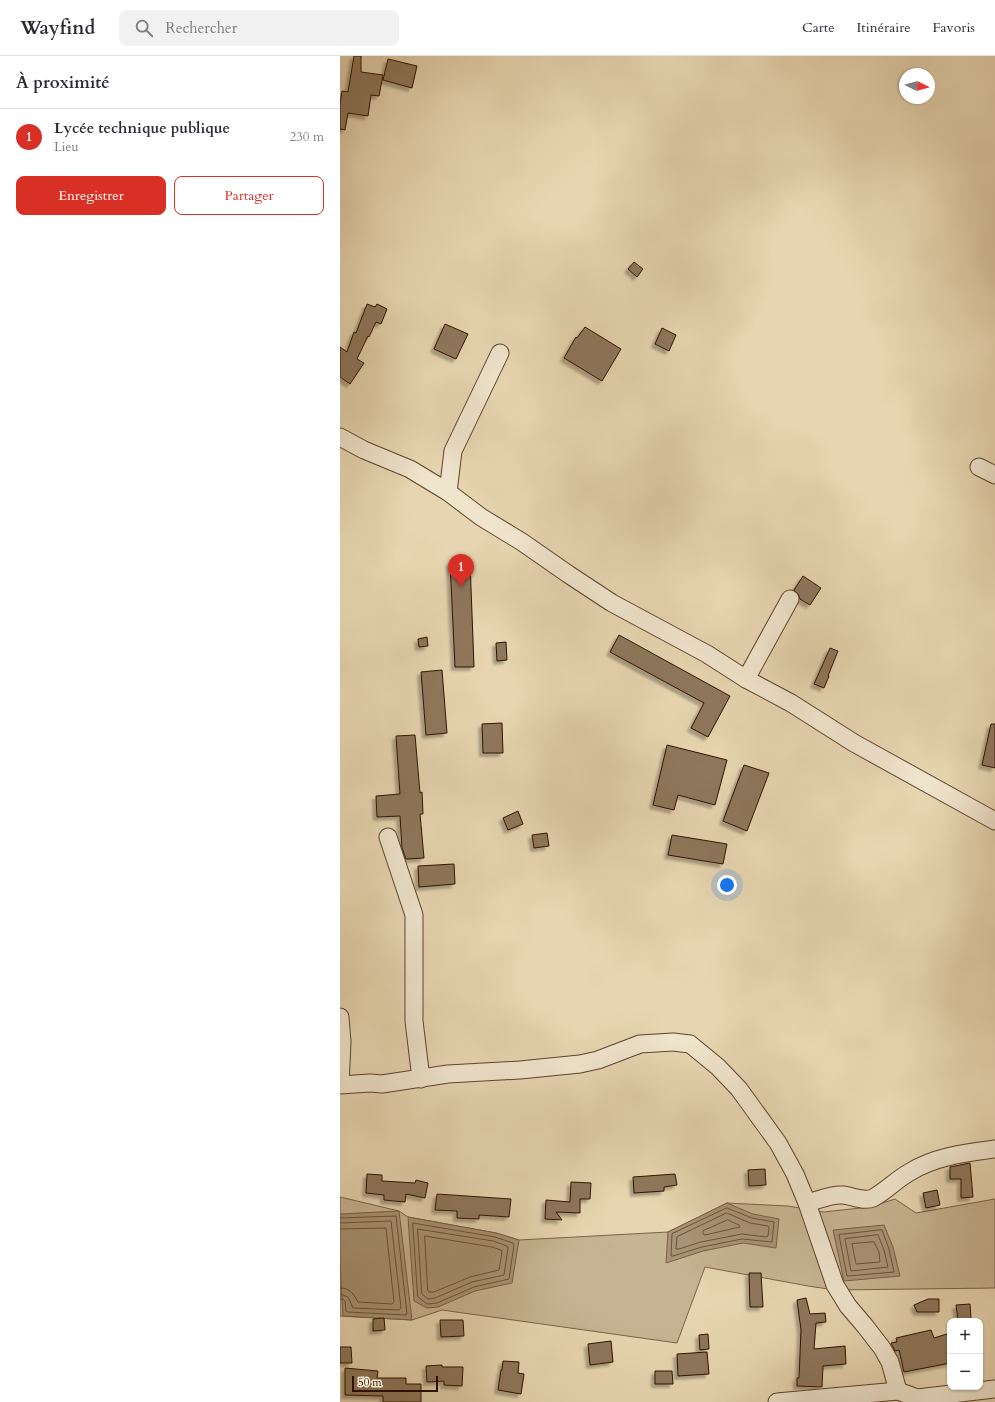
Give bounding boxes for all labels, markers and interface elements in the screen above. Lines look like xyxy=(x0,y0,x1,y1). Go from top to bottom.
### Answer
search box xyxy=(119,10,399,46)
text: Wayfind xyxy=(20,15,95,41)
icon: search xyxy=(133,17,155,39)
text: Rechercher xyxy=(165,18,237,38)
text: Carte xyxy=(802,18,835,37)
text: Itinéraire xyxy=(857,18,911,37)
text: Favoris xyxy=(933,18,975,37)
north arrow xyxy=(899,68,935,104)
text: À proximité xyxy=(16,71,110,94)
text: Lycée technique publique xyxy=(54,118,230,138)
text: 1 xyxy=(26,128,32,146)
text: 230 m xyxy=(290,128,324,146)
text: Lieu xyxy=(54,138,79,156)
button: Enregistrer xyxy=(16,176,166,215)
button: Partager xyxy=(174,176,324,215)
pin: 1 xyxy=(448,554,474,587)
your location xyxy=(717,875,737,895)
map controls xyxy=(947,1318,983,1390)
button: + xyxy=(947,1318,983,1354)
button: − xyxy=(947,1354,983,1390)
scale bar xyxy=(352,1374,438,1393)
text: 50 m xyxy=(358,1375,382,1390)

